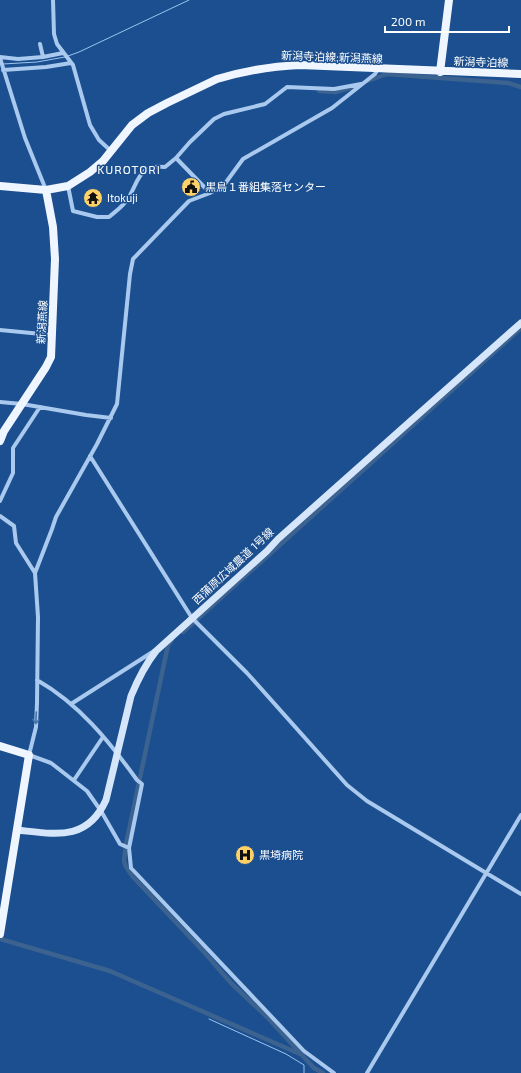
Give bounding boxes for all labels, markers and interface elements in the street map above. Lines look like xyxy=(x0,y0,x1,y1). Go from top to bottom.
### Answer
scale bar xyxy=(385,8,509,34)
text: 200 m xyxy=(391,14,425,28)
street label: 新潟寺泊線;新潟燕線 xyxy=(281,48,383,65)
street label: 新潟寺泊線 xyxy=(453,54,509,69)
district label: KUROTORI xyxy=(97,162,161,176)
public building icon: 黒鳥１番組集落センター xyxy=(180,176,202,198)
place label: 黒鳥１番組集落センター xyxy=(205,180,326,193)
temple icon: Itokuji xyxy=(82,187,104,209)
place label: Itokuji xyxy=(107,191,138,205)
street label: 新潟燕線 xyxy=(34,300,49,344)
street label: 西蒲原広域農道 1号線 xyxy=(190,525,276,606)
one-way arrow xyxy=(32,711,40,724)
hospital icon: 黒埼病院 xyxy=(234,844,256,866)
place label: 黒埼病院 xyxy=(259,848,303,861)

